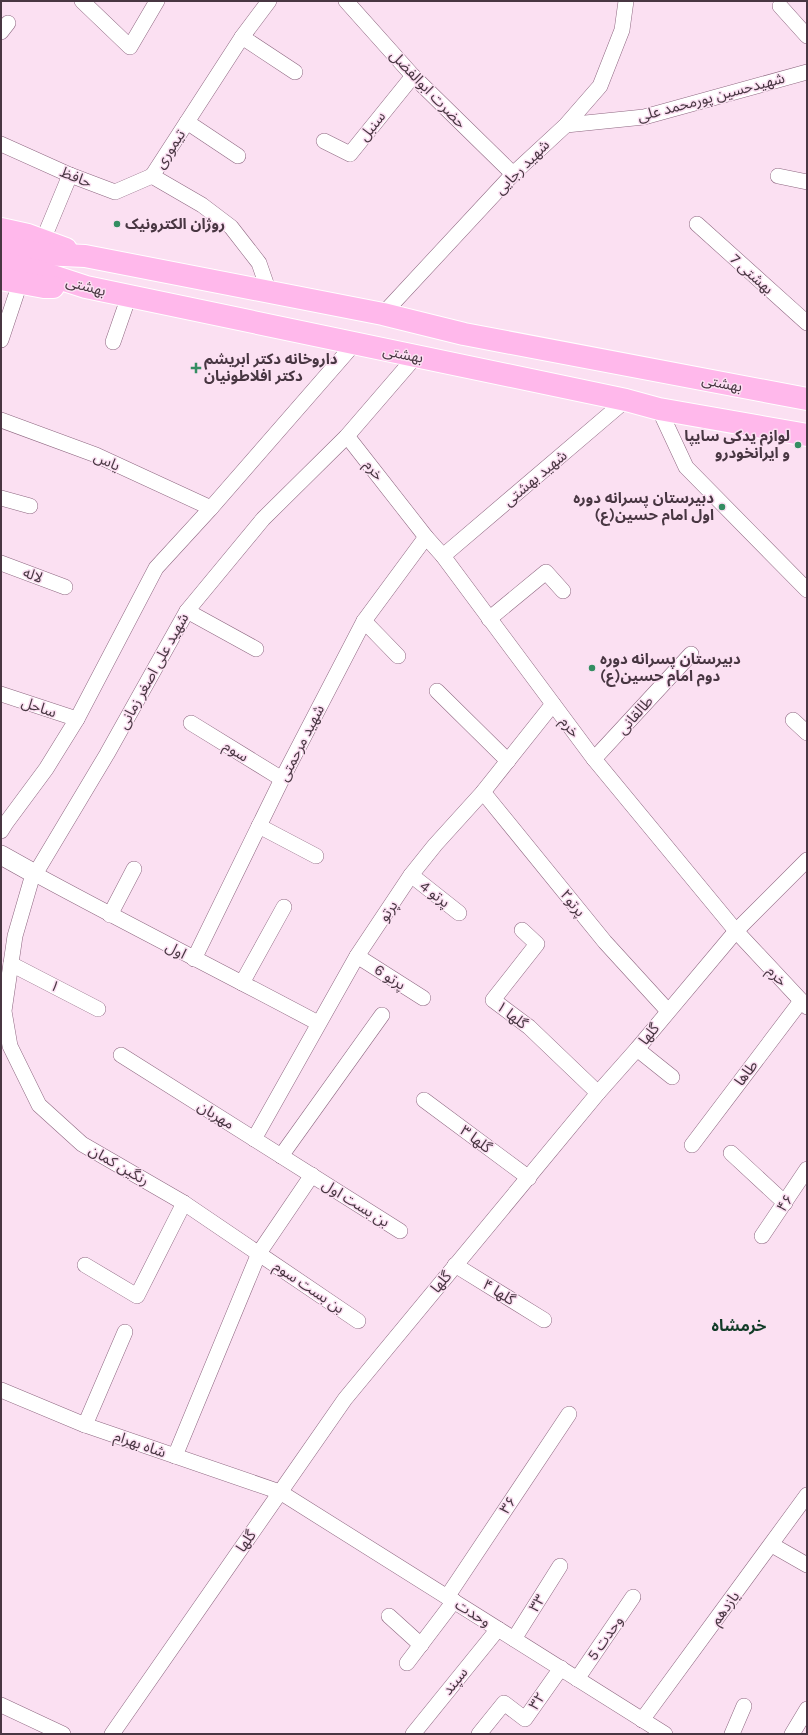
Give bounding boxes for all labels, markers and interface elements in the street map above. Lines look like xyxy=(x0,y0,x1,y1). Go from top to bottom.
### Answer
street label: حضرت ابوالفضل xyxy=(386,46,470,132)
street label: شهیدحسین پورمحمد علی xyxy=(635,69,787,126)
street label: سنبل xyxy=(355,107,390,144)
street label: تیموری xyxy=(151,126,189,172)
street label: شهید رجایی xyxy=(491,136,553,198)
street label: حافظ xyxy=(58,163,95,191)
place label: روژان الکترونیک xyxy=(125,215,225,233)
marker: روژان الکترونیک xyxy=(112,219,122,229)
street label: بهشتی 7 xyxy=(727,250,777,298)
street label: بهشتی xyxy=(64,272,108,300)
street label: بهشتی xyxy=(381,341,425,367)
place label: داروخانه دکتر ابریشم دکتر افلاطونیان xyxy=(204,350,338,385)
marker: داروخانه دکتر ابریشم دکتر افلاطونیان xyxy=(191,363,201,373)
street label: بهشتی xyxy=(700,370,744,396)
place label: لوازم یدکی سایپا و ایرانخودرو xyxy=(684,427,790,462)
marker: لوازم یدکی سایپا و ایرانخودرو xyxy=(793,440,803,450)
street label: شهید بهشتی xyxy=(500,446,571,510)
street label: یاس xyxy=(91,447,123,475)
street label: خرم xyxy=(359,456,388,485)
place label: دبیرستان پسرانه دوره اول امام حسین(ع) xyxy=(573,489,714,526)
marker: دبیرستان پسرانه دوره اول امام حسین(ع) xyxy=(717,502,727,512)
street label: لاله xyxy=(21,563,45,587)
street label: شهید علی اصغر زمانی xyxy=(114,610,192,732)
place label: دبیرستان پسرانه دوره دوم امام حسین(ع) xyxy=(600,650,741,687)
marker: دبیرستان پسرانه دوره دوم امام حسین(ع) xyxy=(587,663,597,673)
street label: طالقانی xyxy=(613,692,657,738)
street label: ساحل xyxy=(19,693,59,721)
street label: شهید مرحمتی xyxy=(274,701,328,784)
street label: خرم xyxy=(555,713,584,742)
street label: سوم xyxy=(219,736,252,767)
street label: پرتو 4 xyxy=(416,877,454,912)
street label: پرتو۲ xyxy=(556,886,589,921)
street label: پرتو xyxy=(375,897,402,926)
street label: اول xyxy=(163,937,189,963)
street label: پرتو 6 xyxy=(370,960,409,995)
street label: خرم xyxy=(762,962,791,991)
street label: ۱ xyxy=(47,976,63,996)
street label: گلها ۱ xyxy=(493,997,532,1033)
street label: گلها xyxy=(635,1019,664,1048)
street label: طاها xyxy=(731,1057,761,1089)
street label: مهربان xyxy=(194,1097,238,1133)
street label: گلها ۳ xyxy=(457,1121,496,1157)
street label: رنگین کمان xyxy=(86,1141,152,1189)
street label: بن بست اول xyxy=(319,1175,393,1231)
street label: ۴۶ xyxy=(773,1191,797,1215)
street label: بن بست سوم xyxy=(269,1257,348,1319)
street label: گلها xyxy=(427,1267,456,1296)
street label: گلها ۴ xyxy=(479,1275,519,1309)
district label: خرمشاه xyxy=(712,1316,766,1335)
street label: شاه بهرام xyxy=(111,1427,169,1463)
street label: ۳۶ xyxy=(496,1493,520,1517)
street label: گلها xyxy=(232,1526,260,1555)
street label: یازدهم xyxy=(707,1587,745,1630)
street label: ۳۳ xyxy=(525,1591,549,1615)
street label: وحدت xyxy=(452,1595,494,1631)
street label: 5 وحدت xyxy=(583,1612,627,1664)
street label: سپند xyxy=(438,1663,473,1699)
street label: ۳۲ xyxy=(525,1689,549,1713)

